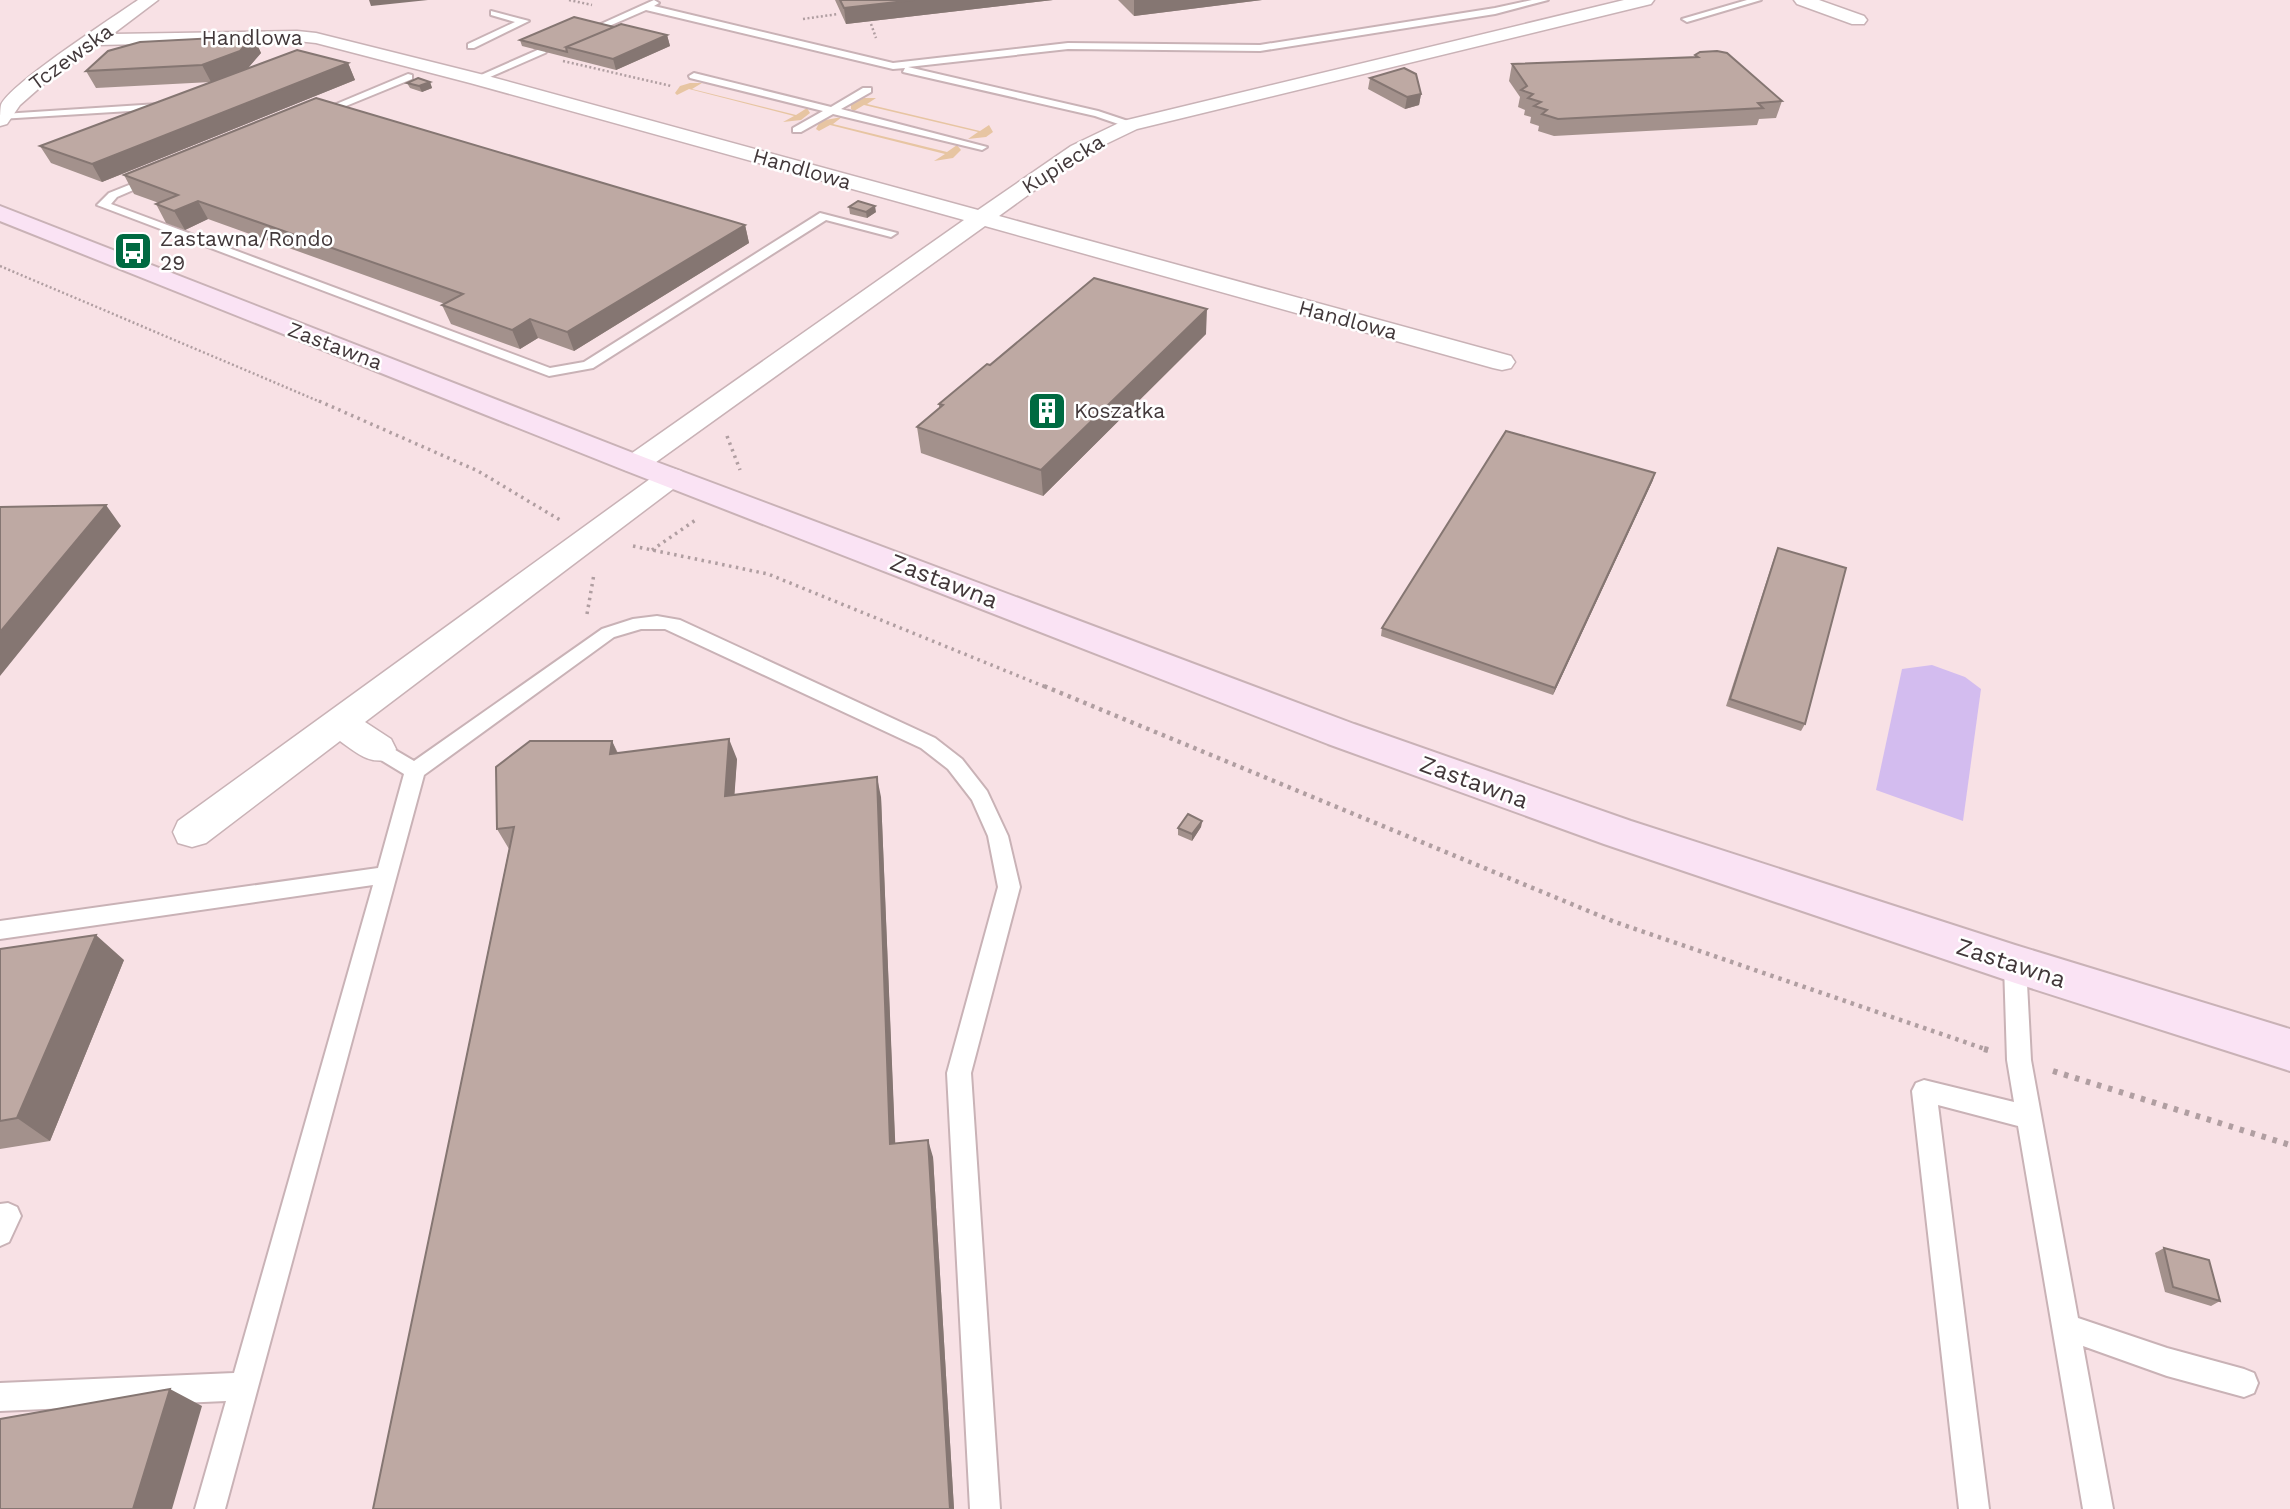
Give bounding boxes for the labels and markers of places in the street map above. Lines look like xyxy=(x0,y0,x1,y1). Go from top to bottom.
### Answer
place label: Zastawna/Rondo 29 xyxy=(160,226,333,275)
bus stop icon: Zastawna/Rondo 29 xyxy=(112,230,154,272)
building icon: Koszałka xyxy=(1026,390,1068,432)
place label: Koszałka xyxy=(1074,398,1165,423)

